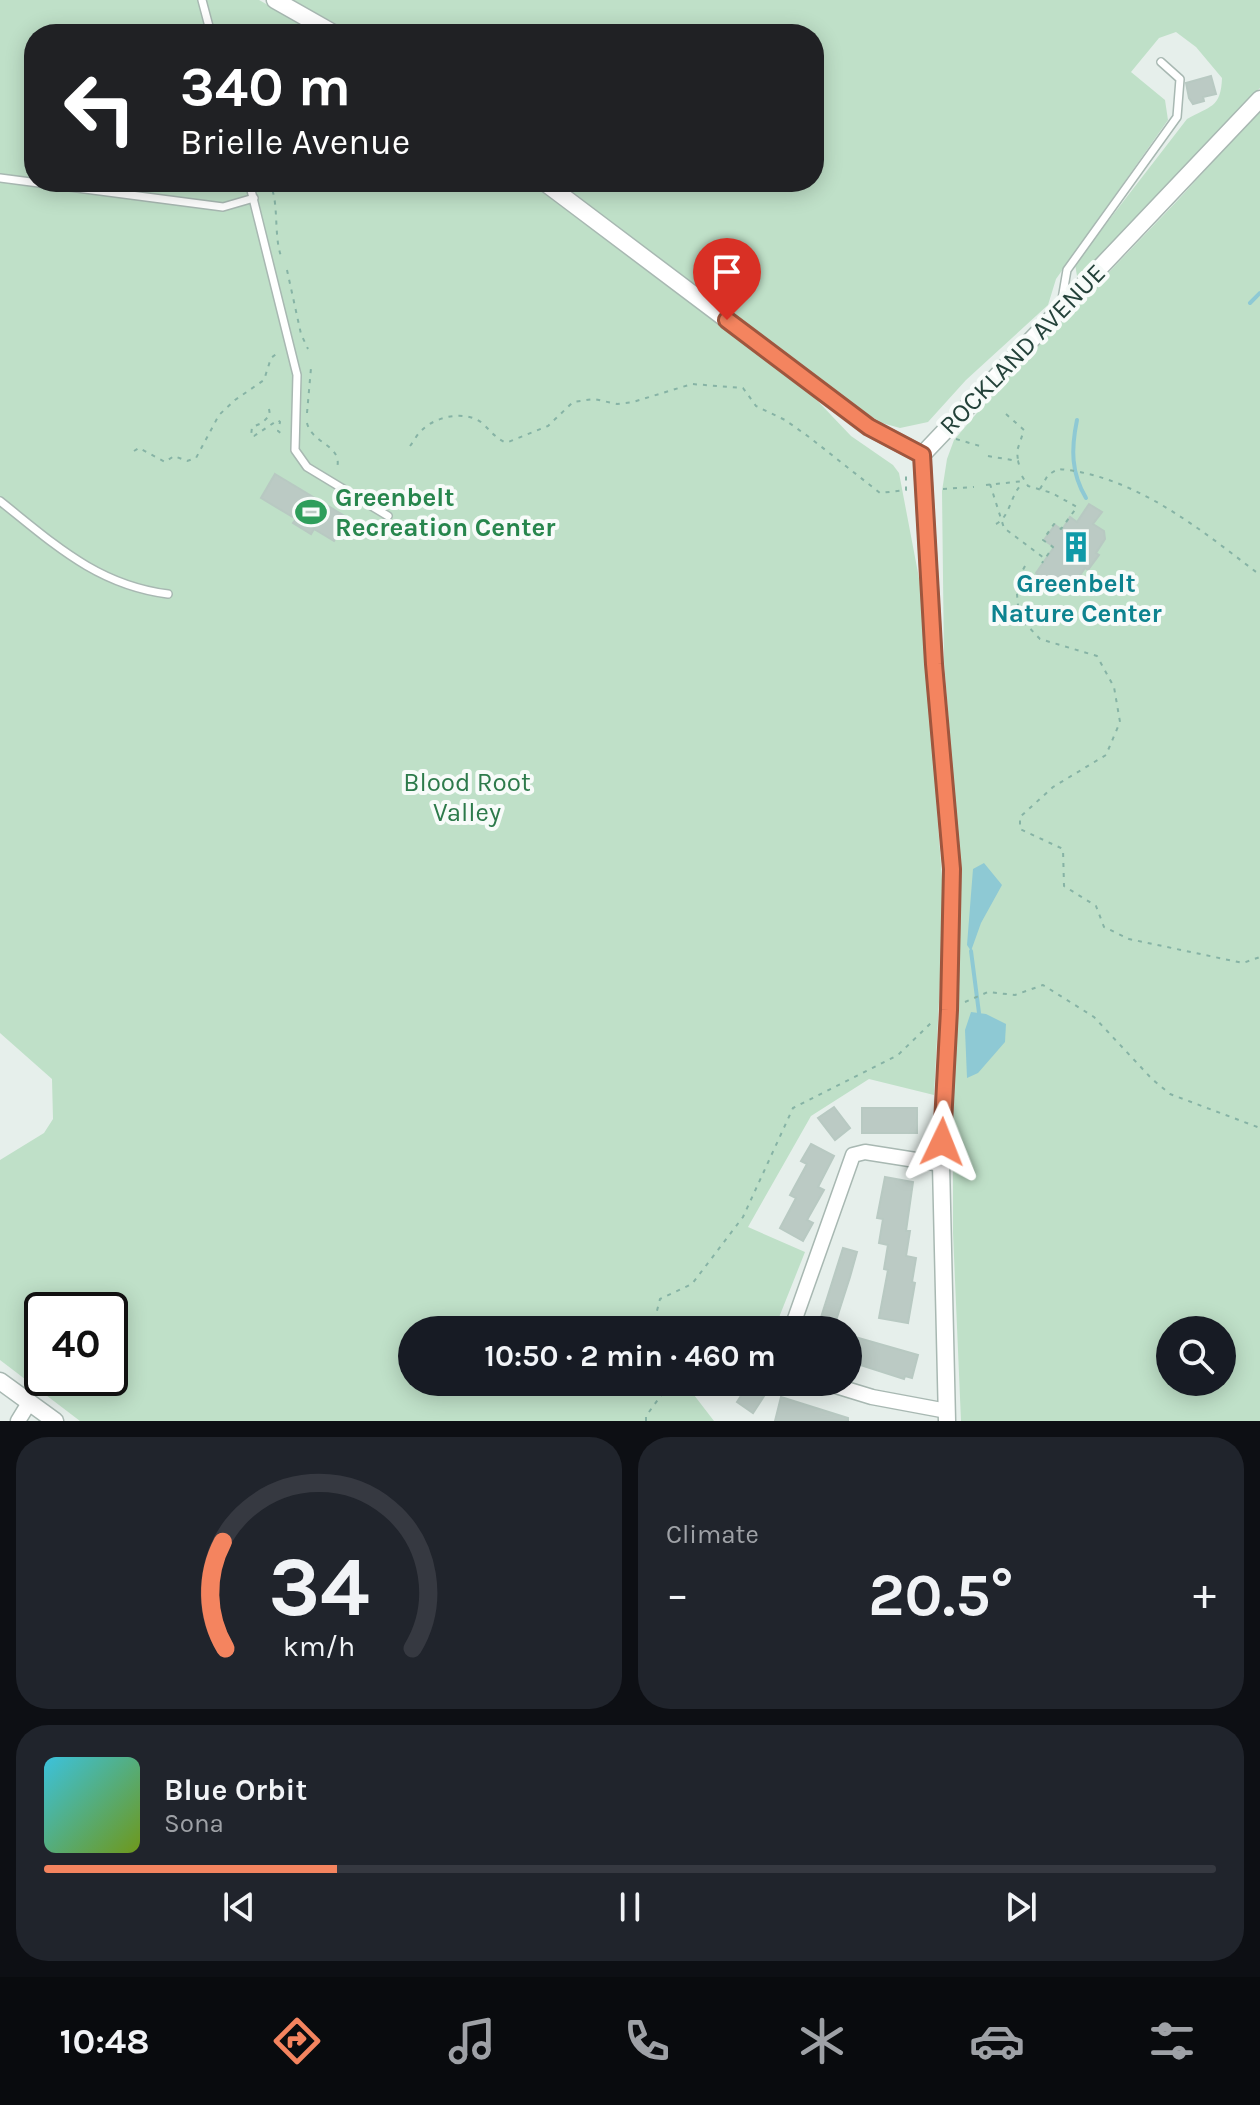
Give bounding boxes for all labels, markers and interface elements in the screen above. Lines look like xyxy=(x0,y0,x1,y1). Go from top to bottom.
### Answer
text: 340 m xyxy=(180,54,351,119)
icon: left xyxy=(48,56,152,160)
text: Brielle Avenue xyxy=(180,121,410,163)
pin xyxy=(693,238,761,320)
icon: arrive xyxy=(705,250,749,294)
street label: ROCKLAND AVENUE xyxy=(933,257,1112,441)
place label: Greenbelt Recreation Center xyxy=(335,482,556,543)
sports icon: Greenbelt Recreation Center xyxy=(294,495,328,529)
building icon: Greenbelt Nature Center xyxy=(1059,530,1093,564)
place label: Greenbelt Nature Center xyxy=(990,568,1163,629)
park label: Blood Root Valley xyxy=(403,767,531,828)
position arrow xyxy=(900,1100,984,1184)
speed limit sign: 40 xyxy=(24,1292,128,1396)
map controls xyxy=(1156,1316,1236,1396)
button: search xyxy=(1156,1316,1236,1396)
text: 10:50 · 2 min · 460 m xyxy=(484,1338,776,1374)
text: Climate xyxy=(666,1519,759,1550)
text: 34 xyxy=(268,1539,370,1636)
text: 20.5° xyxy=(868,1560,1014,1630)
text: − xyxy=(666,1569,689,1620)
text: + xyxy=(1193,1569,1216,1620)
text: km/h xyxy=(283,1630,355,1663)
text: Blue Orbit xyxy=(164,1772,307,1808)
text: Sona xyxy=(164,1808,224,1839)
icon: previous xyxy=(217,1885,261,1929)
icon: pause xyxy=(608,1885,652,1929)
icon: next xyxy=(999,1885,1043,1929)
icon: directions xyxy=(269,2013,325,2069)
icon: music xyxy=(444,2013,500,2069)
icon: phone xyxy=(619,2013,675,2069)
icon: climate xyxy=(794,2013,850,2069)
icon: car xyxy=(969,2013,1025,2069)
icon: filters xyxy=(1144,2013,1200,2069)
text: 10:48 xyxy=(60,2020,150,2062)

